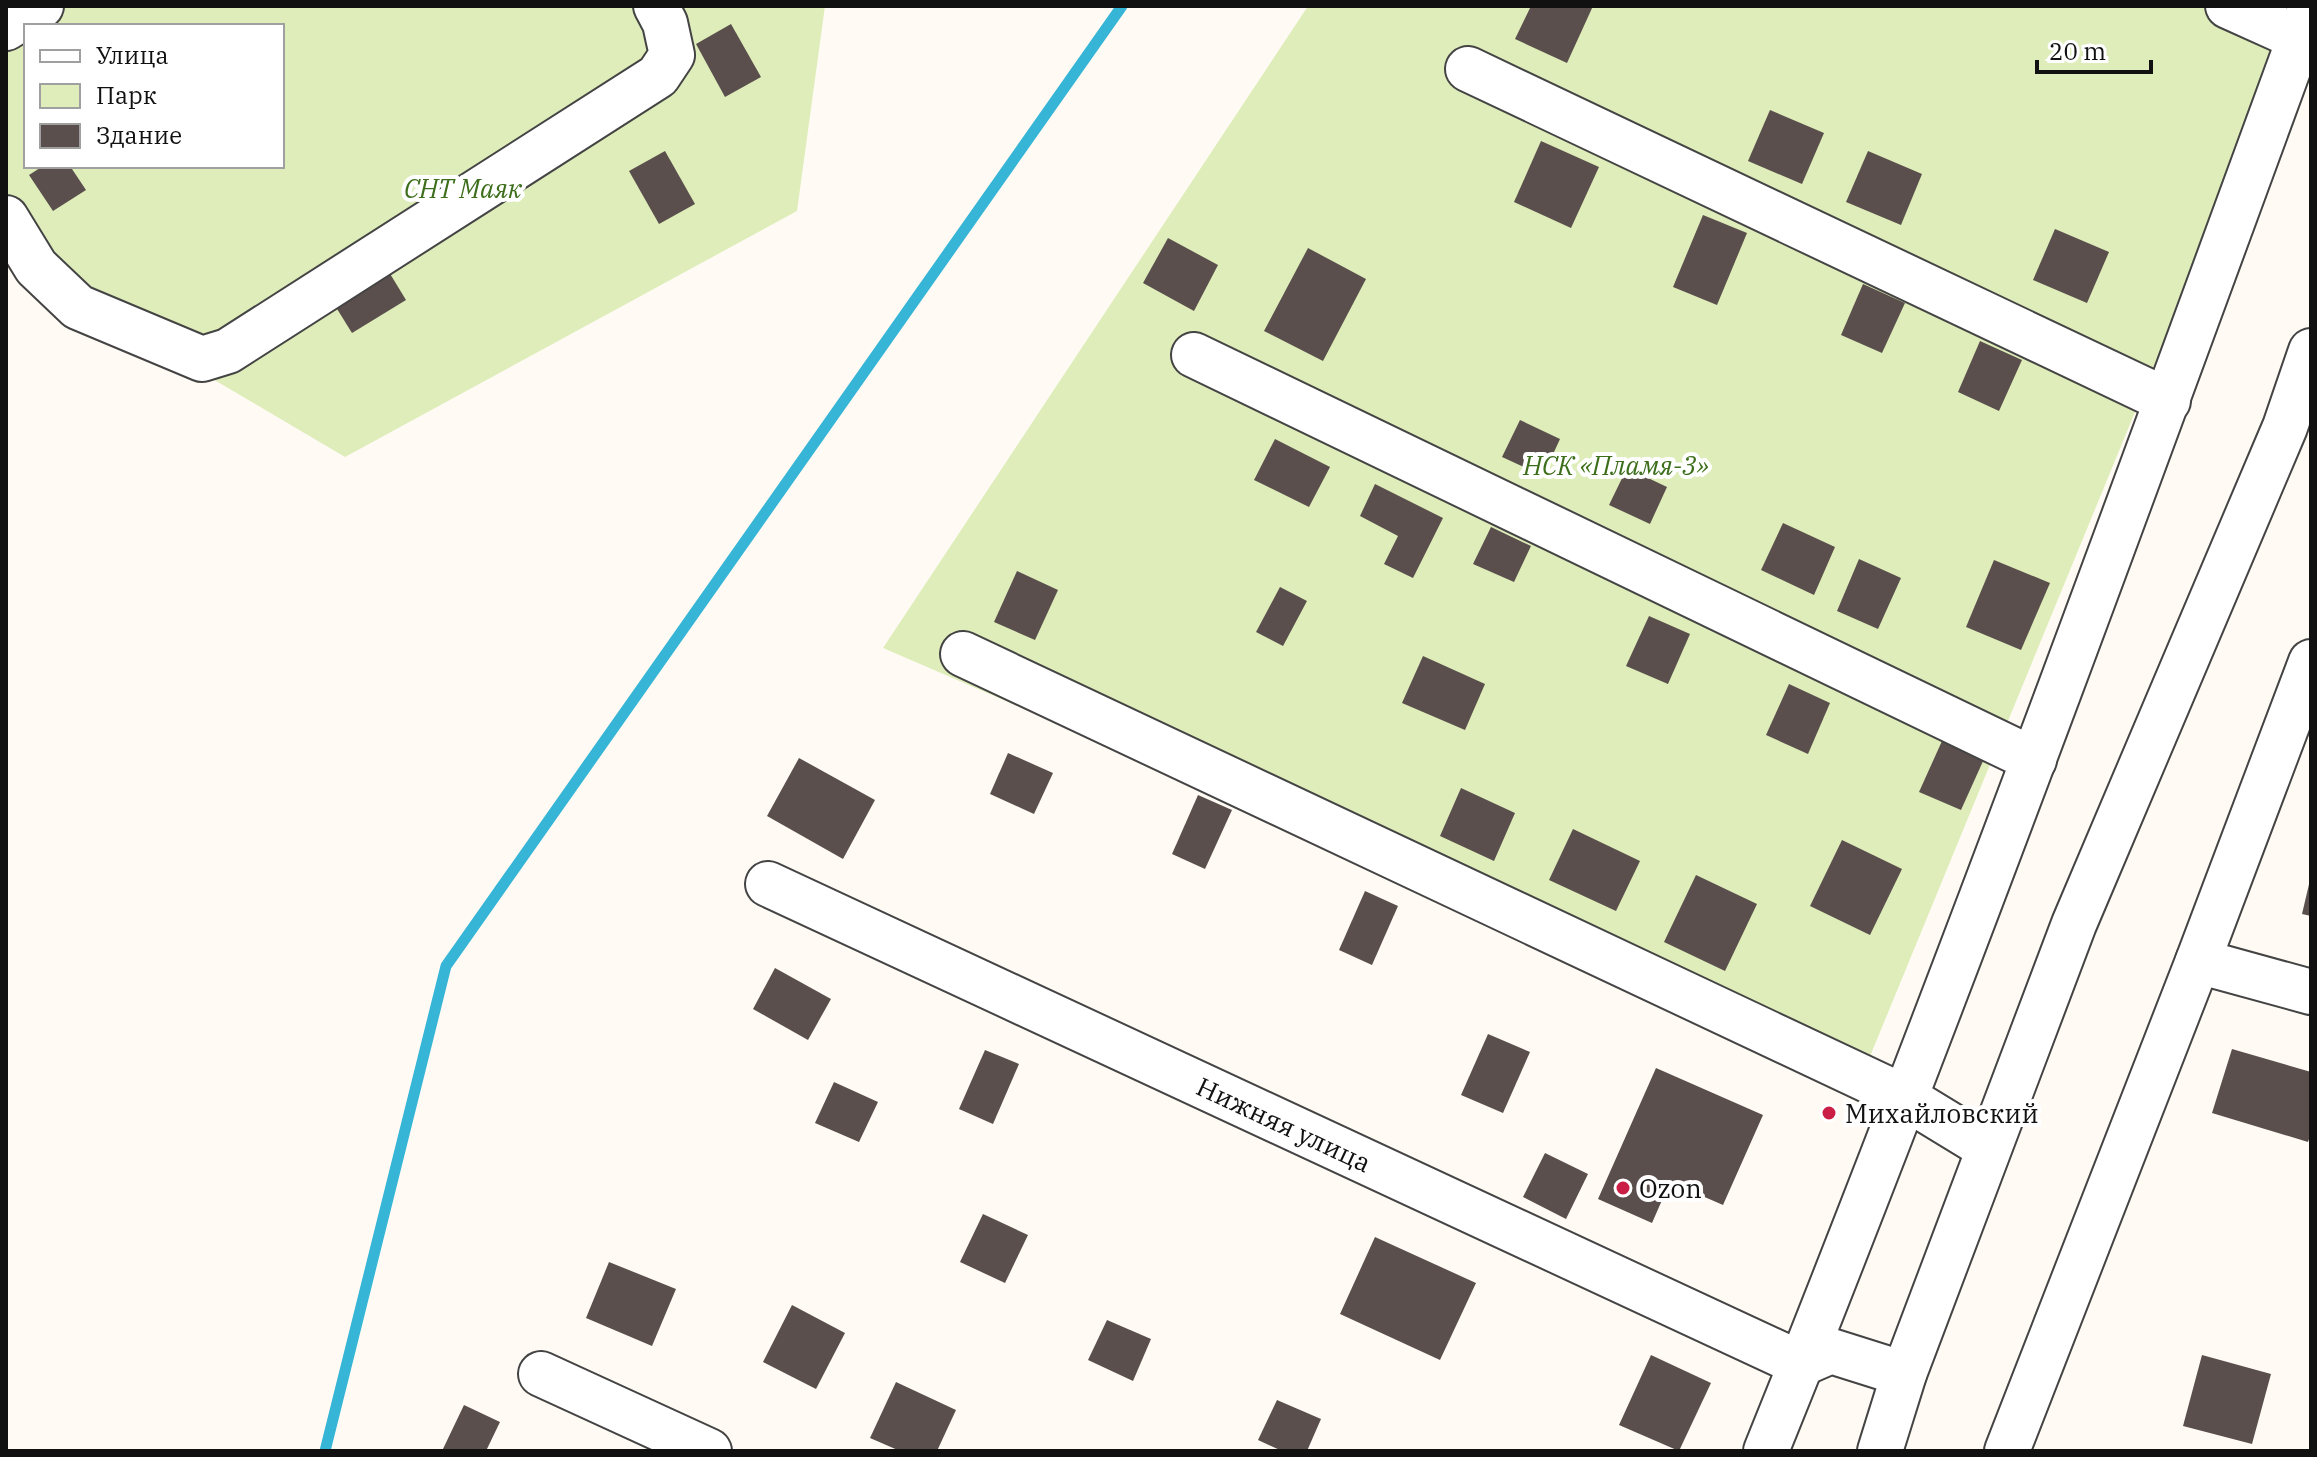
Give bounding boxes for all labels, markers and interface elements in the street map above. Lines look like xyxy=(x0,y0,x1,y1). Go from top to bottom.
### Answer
legend xyxy=(24,24,284,168)
scale bar xyxy=(2037,24,2151,74)
text: 20 m xyxy=(2049,35,2106,67)
text: Улица xyxy=(96,39,169,71)
text: Парк xyxy=(96,79,157,111)
text: Здание xyxy=(96,119,182,151)
park label: СНТ Маяк xyxy=(404,171,523,205)
park label: НСК «Пламя-3» xyxy=(1522,448,1709,482)
street label: Нижняя улица xyxy=(1191,1069,1377,1179)
place label: Михайловский xyxy=(1845,1096,2039,1130)
marker: Михайловский xyxy=(1820,1104,1838,1122)
place label: Ozon xyxy=(1639,1171,1702,1205)
marker: Ozon xyxy=(1614,1179,1632,1197)

